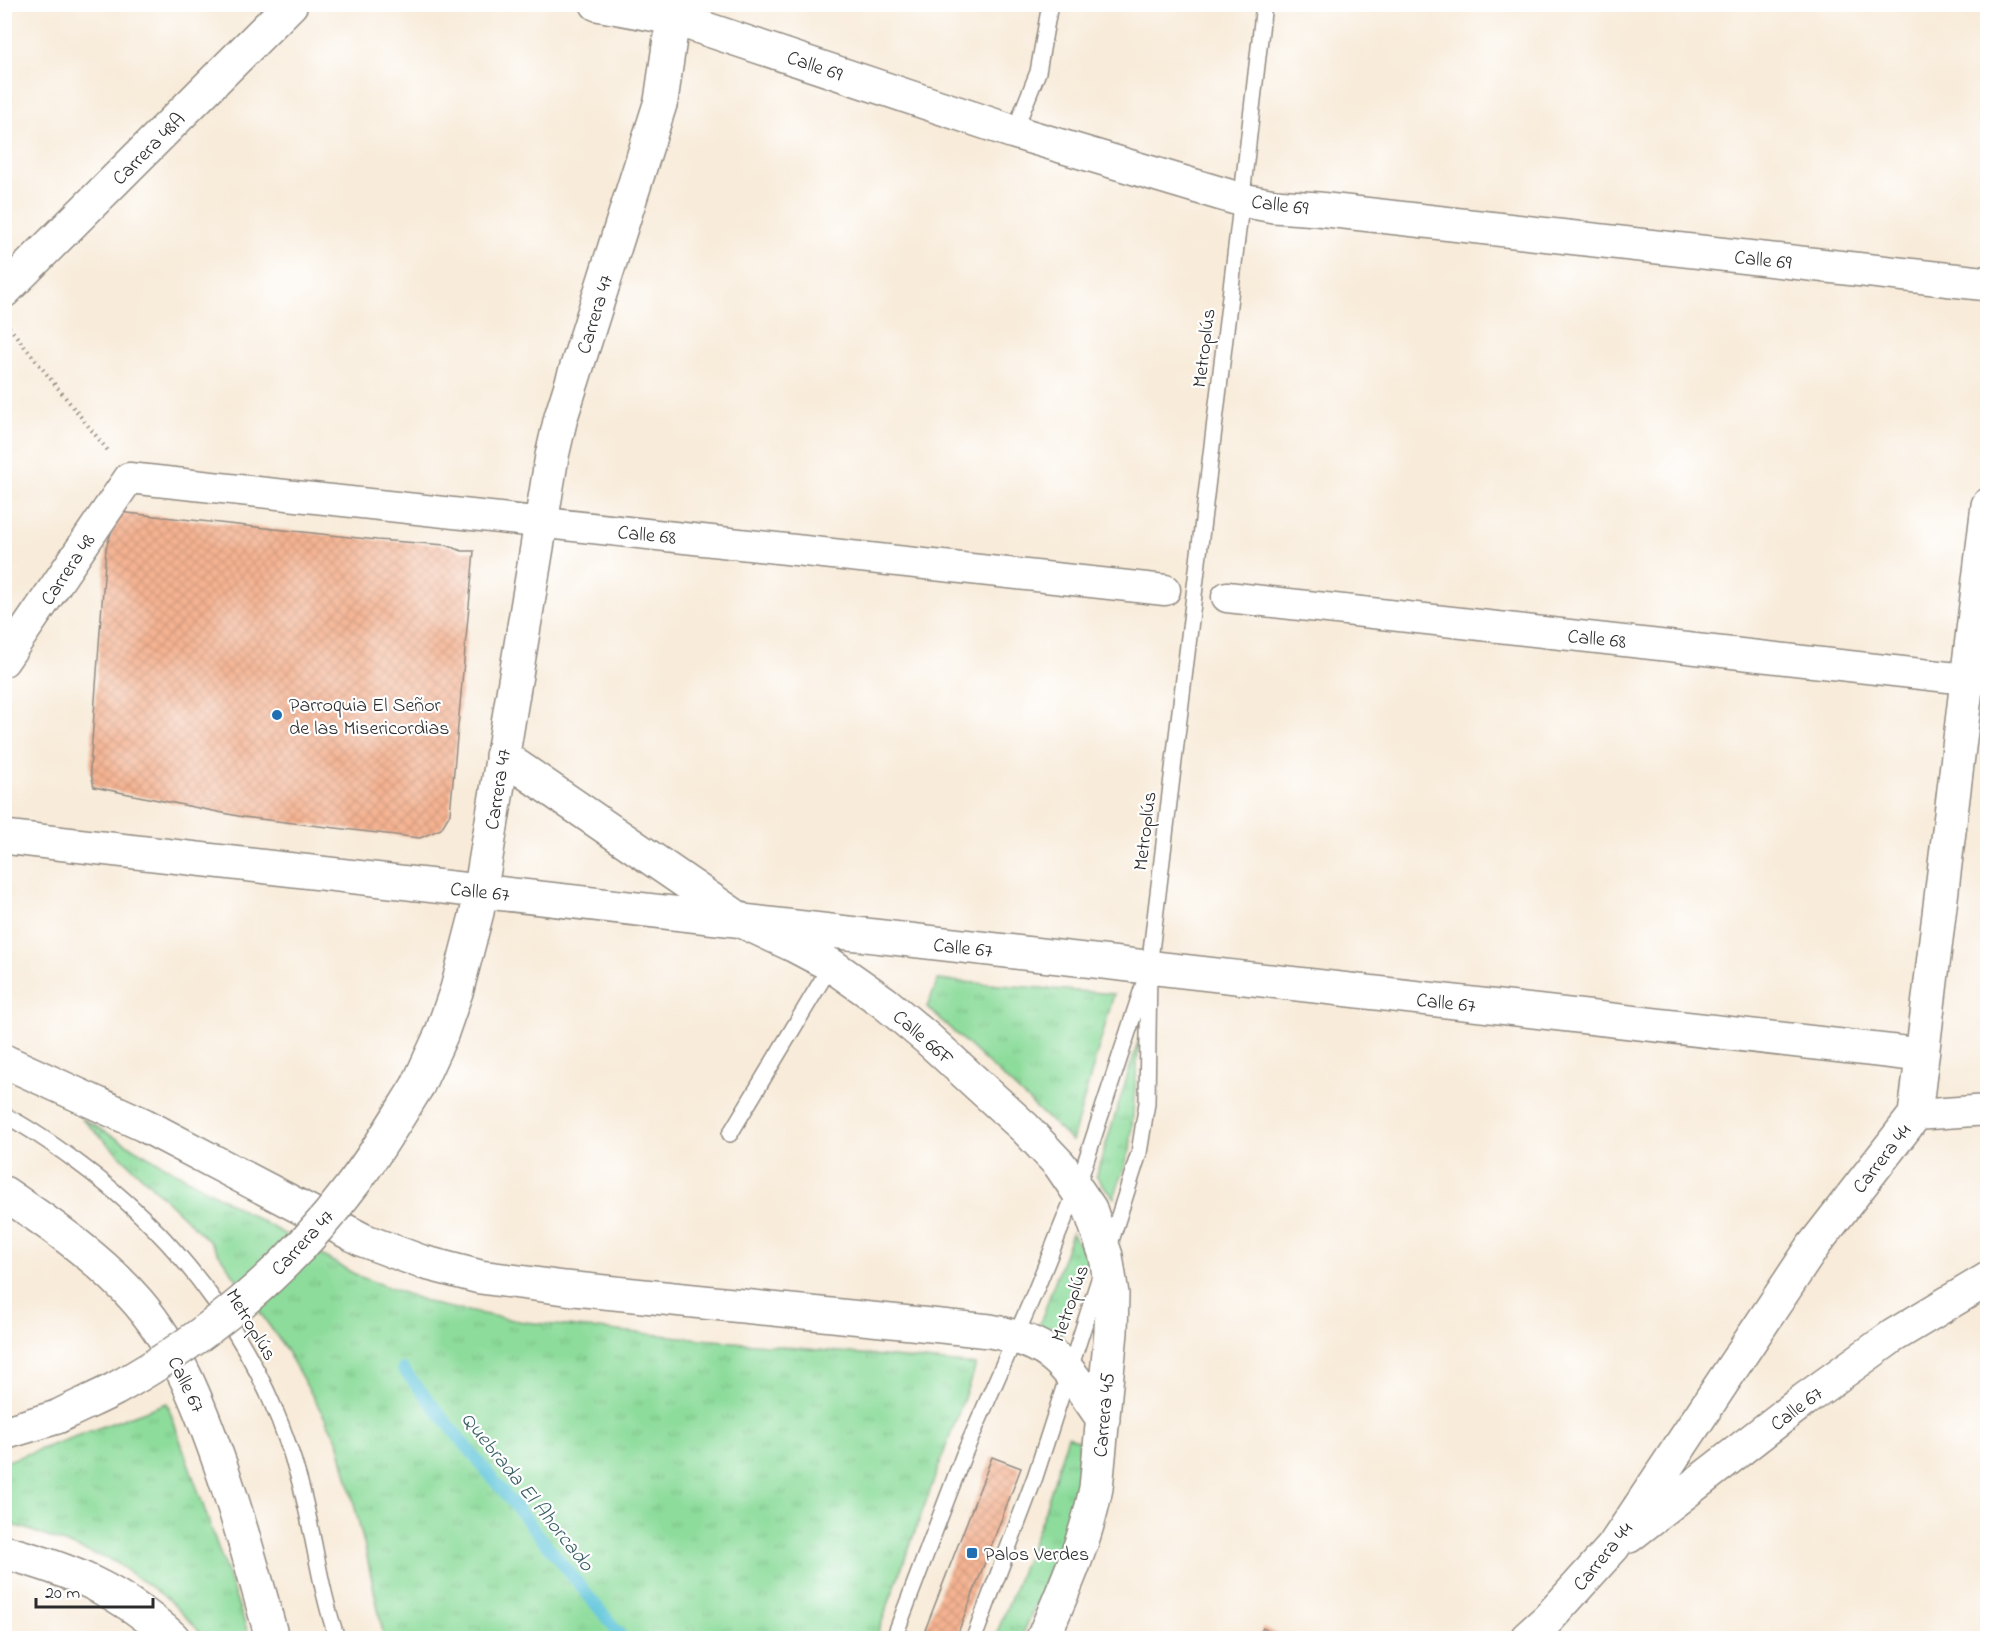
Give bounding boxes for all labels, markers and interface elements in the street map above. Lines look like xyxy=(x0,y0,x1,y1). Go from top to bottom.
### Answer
street label: Calle 69 xyxy=(782,44,846,90)
street label: Carrera 48A xyxy=(107,107,193,193)
street label: Calle 69 xyxy=(1250,189,1310,224)
street label: Calle 69 xyxy=(1733,244,1793,279)
street label: Carrera 47 xyxy=(571,271,622,358)
street label: Metroplús xyxy=(1186,307,1225,390)
street label: Calle 68 xyxy=(616,519,677,554)
street label: Carrera 48 xyxy=(34,529,104,612)
street label: Calle 68 xyxy=(1566,623,1627,658)
place label: Parroquia El Señor de las Misericordias xyxy=(289,692,450,744)
marker: Parroquia El Señor de las Misericordias xyxy=(270,708,284,722)
street label: Carrera 47 xyxy=(479,747,520,832)
street label: Metroplús xyxy=(1127,790,1166,873)
street label: Calle 67 xyxy=(449,876,511,911)
street label: Calle 67 xyxy=(932,932,994,967)
street label: Calle 67 xyxy=(1415,987,1477,1022)
street label: Calle 66F xyxy=(885,1004,959,1074)
street label: Carrera 44 xyxy=(1846,1118,1920,1201)
street label: Carrera 47 xyxy=(265,1204,342,1283)
street label: Metroplús xyxy=(1045,1261,1098,1346)
street label: Metroplús xyxy=(217,1284,283,1367)
street label: Calle 67 xyxy=(159,1352,211,1418)
street label: Carrera 45 xyxy=(1087,1372,1124,1459)
street label: Calle 67 xyxy=(1765,1381,1830,1439)
water label: Quebrada El Ahorcado xyxy=(453,1406,601,1579)
street label: Carrera 44 xyxy=(1567,1517,1641,1598)
place label: Palos Verdes xyxy=(984,1541,1089,1570)
marker: Palos Verdes xyxy=(965,1546,979,1560)
scale bar xyxy=(36,1571,153,1609)
text: 20 m xyxy=(45,1581,80,1607)

